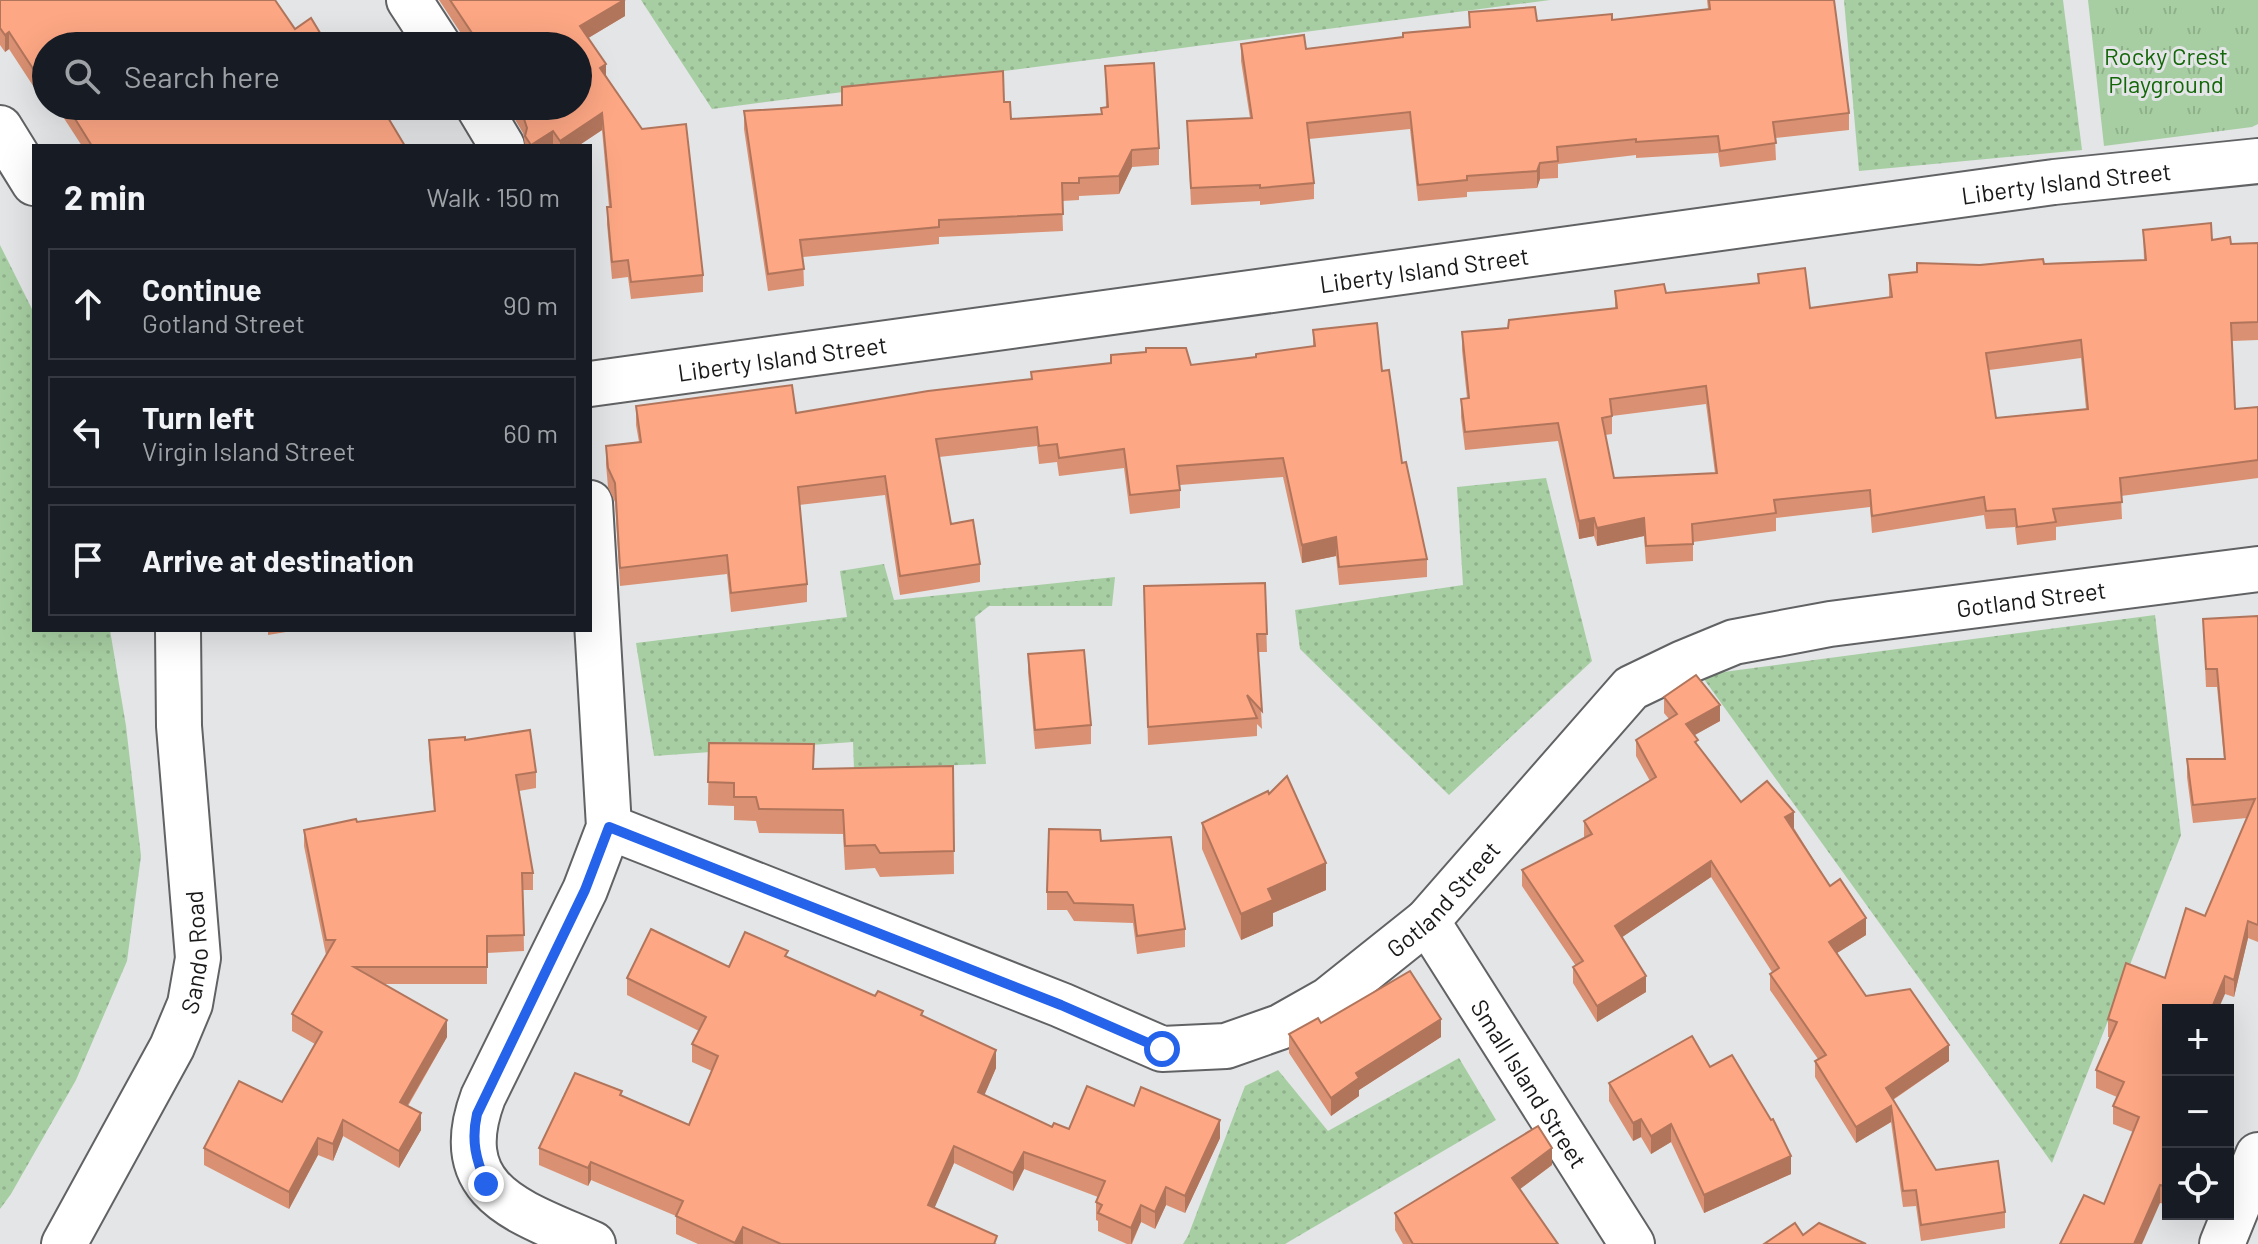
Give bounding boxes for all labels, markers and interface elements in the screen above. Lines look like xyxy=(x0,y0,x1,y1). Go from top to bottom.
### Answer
search box xyxy=(32,32,592,120)
park label: Rocky Crest Playground xyxy=(2104,41,2228,98)
icon: search xyxy=(60,54,104,98)
text: Search here xyxy=(124,58,280,94)
street label: Liberty Island Street xyxy=(1959,156,2173,209)
text: 2 min xyxy=(64,176,146,217)
text: Walk · 150 m xyxy=(426,181,560,212)
street label: Liberty Island Street xyxy=(1318,240,1531,298)
text: Continue xyxy=(142,271,262,307)
icon: ahead xyxy=(66,282,110,326)
text: 90 m xyxy=(503,289,558,320)
text: Gotland Street xyxy=(142,307,305,338)
street label: Liberty Island Street xyxy=(676,329,889,386)
text: Turn left xyxy=(142,399,255,435)
icon: left xyxy=(66,410,110,454)
text: 60 m xyxy=(503,417,558,448)
text: Virgin Island Street xyxy=(142,435,356,466)
icon: arrive xyxy=(66,538,110,582)
text: Arrive at destination xyxy=(142,542,414,578)
street label: Gotland Street xyxy=(1955,574,2108,622)
street label: Gotland Street xyxy=(1380,835,1505,962)
street label: Sando Road xyxy=(173,889,213,1018)
street label: Small Island Street xyxy=(1466,993,1594,1173)
map controls xyxy=(2162,1004,2234,1220)
button: + xyxy=(2162,1004,2234,1076)
route start xyxy=(1144,1031,1180,1067)
button: − xyxy=(2162,1076,2234,1148)
button: locate xyxy=(2162,1148,2234,1220)
route end xyxy=(468,1166,504,1202)

